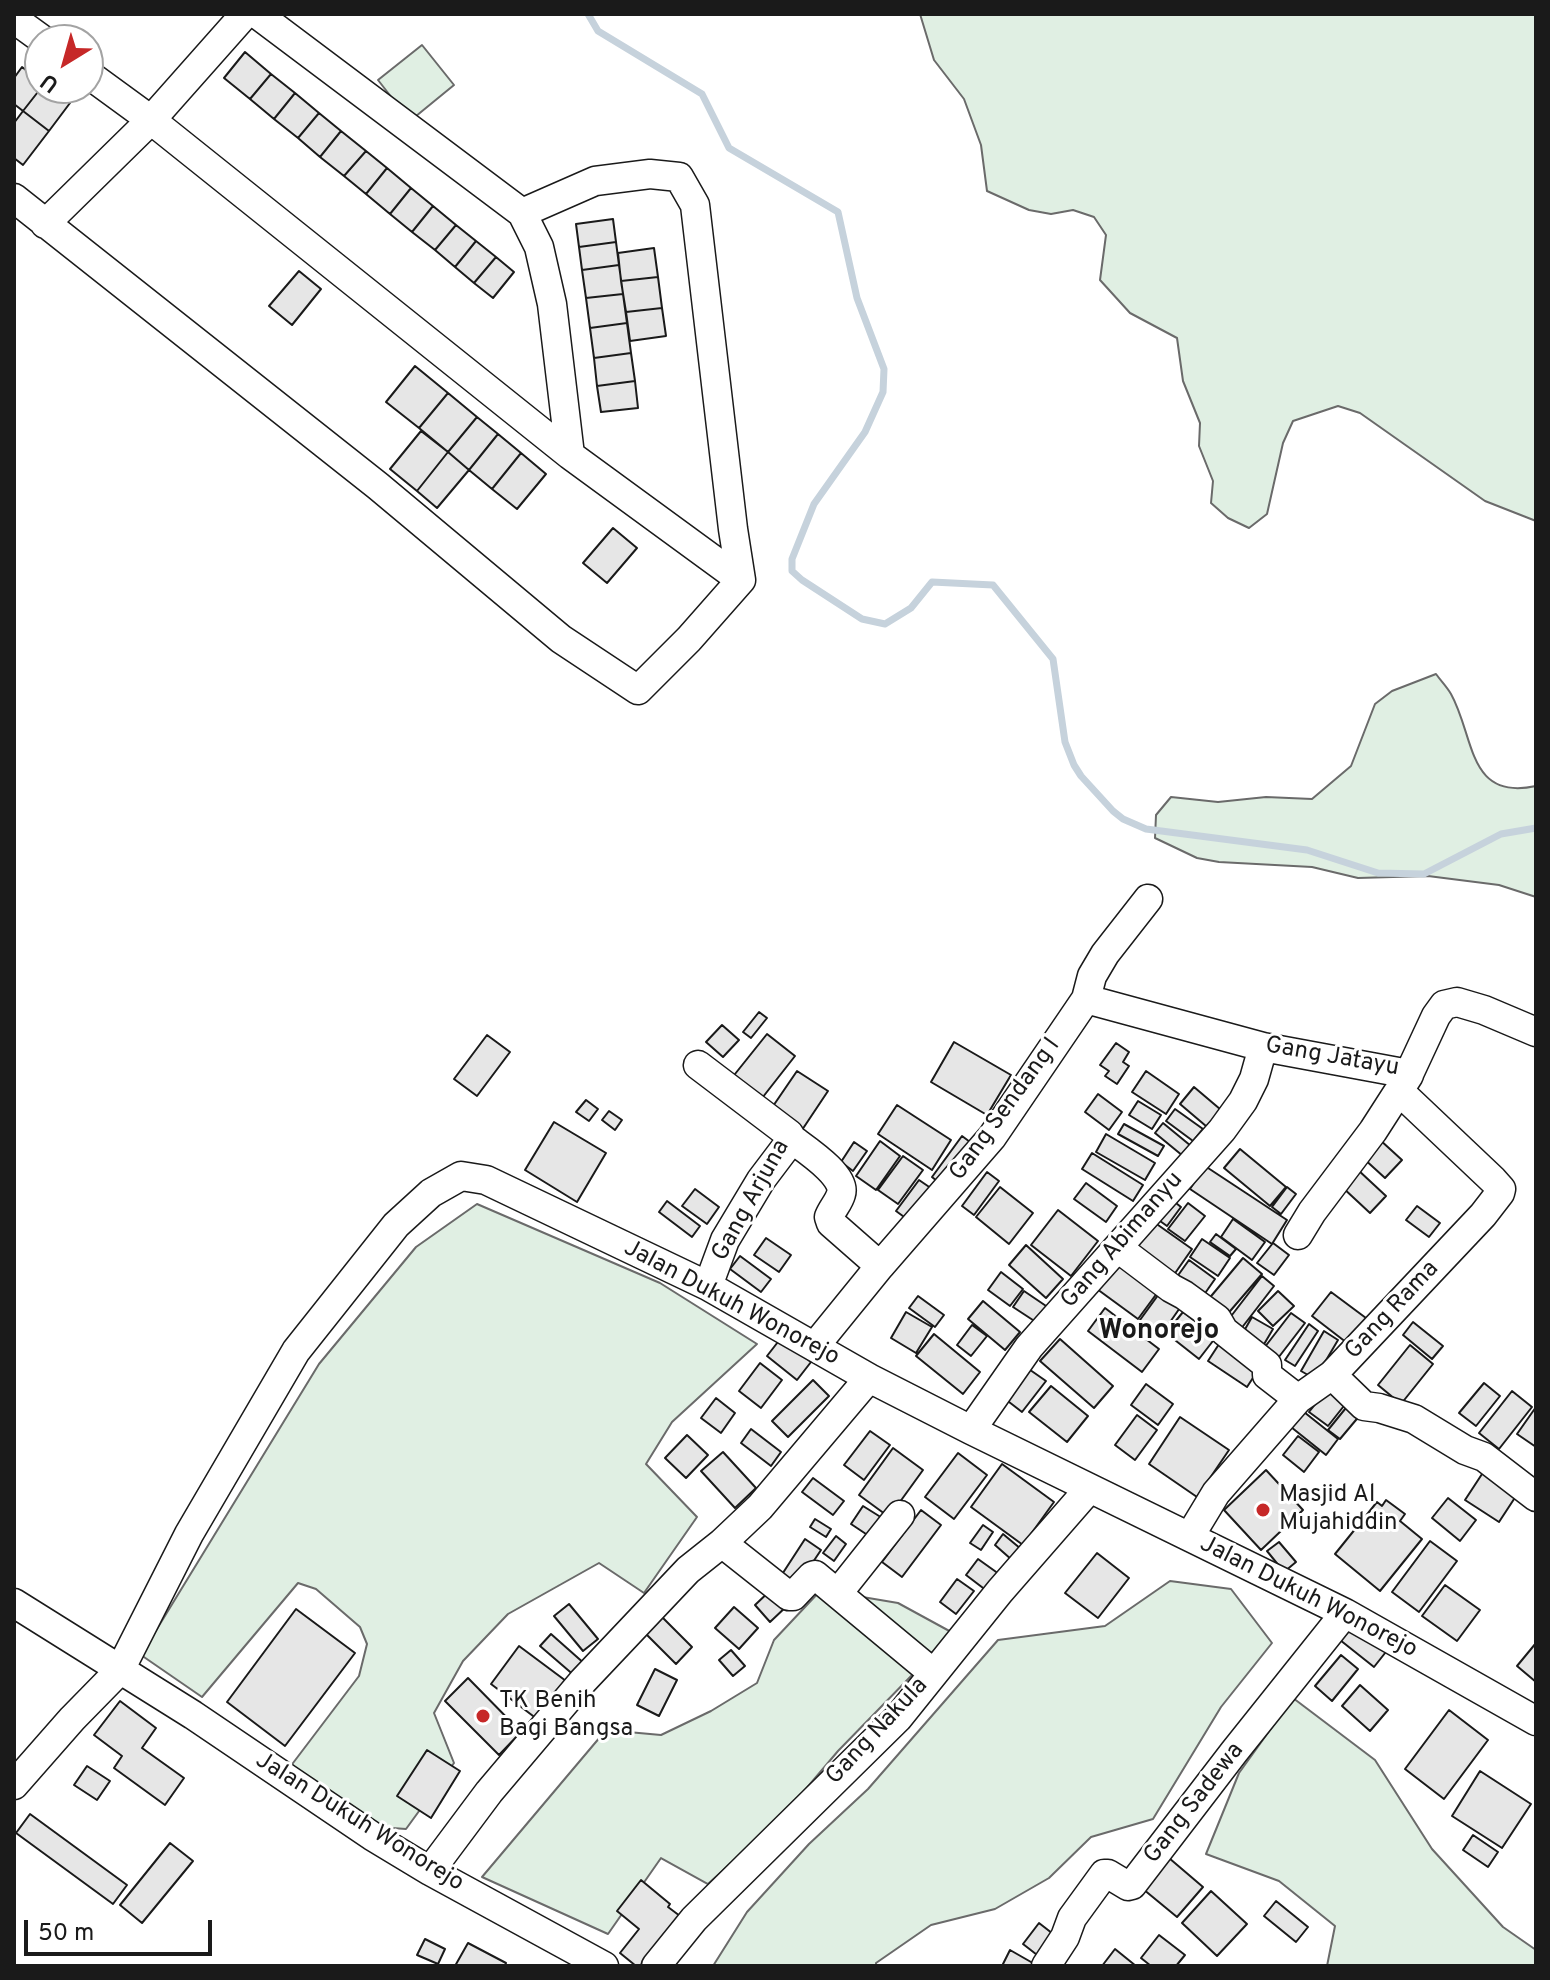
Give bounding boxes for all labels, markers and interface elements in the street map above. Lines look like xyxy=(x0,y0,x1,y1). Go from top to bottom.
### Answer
north arrow xyxy=(24,24,104,104)
text: U xyxy=(36,66,65,97)
street label: Gang Jatayu xyxy=(1263,1032,1401,1084)
street label: Gang Sendang I xyxy=(944,1033,1068,1187)
street label: Gang Arjuna xyxy=(707,1135,797,1267)
street label: Gang Abimanyu xyxy=(1056,1167,1190,1315)
street label: Jalan Dukuh Wonorejo xyxy=(618,1235,844,1373)
street label: Gang Rama xyxy=(1340,1256,1446,1366)
district label: Wonorejo xyxy=(1099,1315,1219,1349)
place label: Masjid Al Mujahiddin xyxy=(1279,1482,1398,1538)
marker: Masjid Al Mujahiddin xyxy=(1254,1501,1272,1519)
street label: Jalan Dukuh Wonorejo xyxy=(1194,1531,1422,1665)
street label: Gang Nakula xyxy=(821,1672,935,1792)
place label: TK Benih Bagi Bangsa xyxy=(499,1688,633,1744)
marker: TK Benih Bagi Bangsa xyxy=(474,1707,492,1725)
street label: Gang Sadewa xyxy=(1139,1738,1251,1870)
street label: Jalan Dukuh Wonorejo xyxy=(249,1747,469,1899)
scale bar xyxy=(28,1904,216,1954)
text: 50 m xyxy=(38,1919,94,1949)

